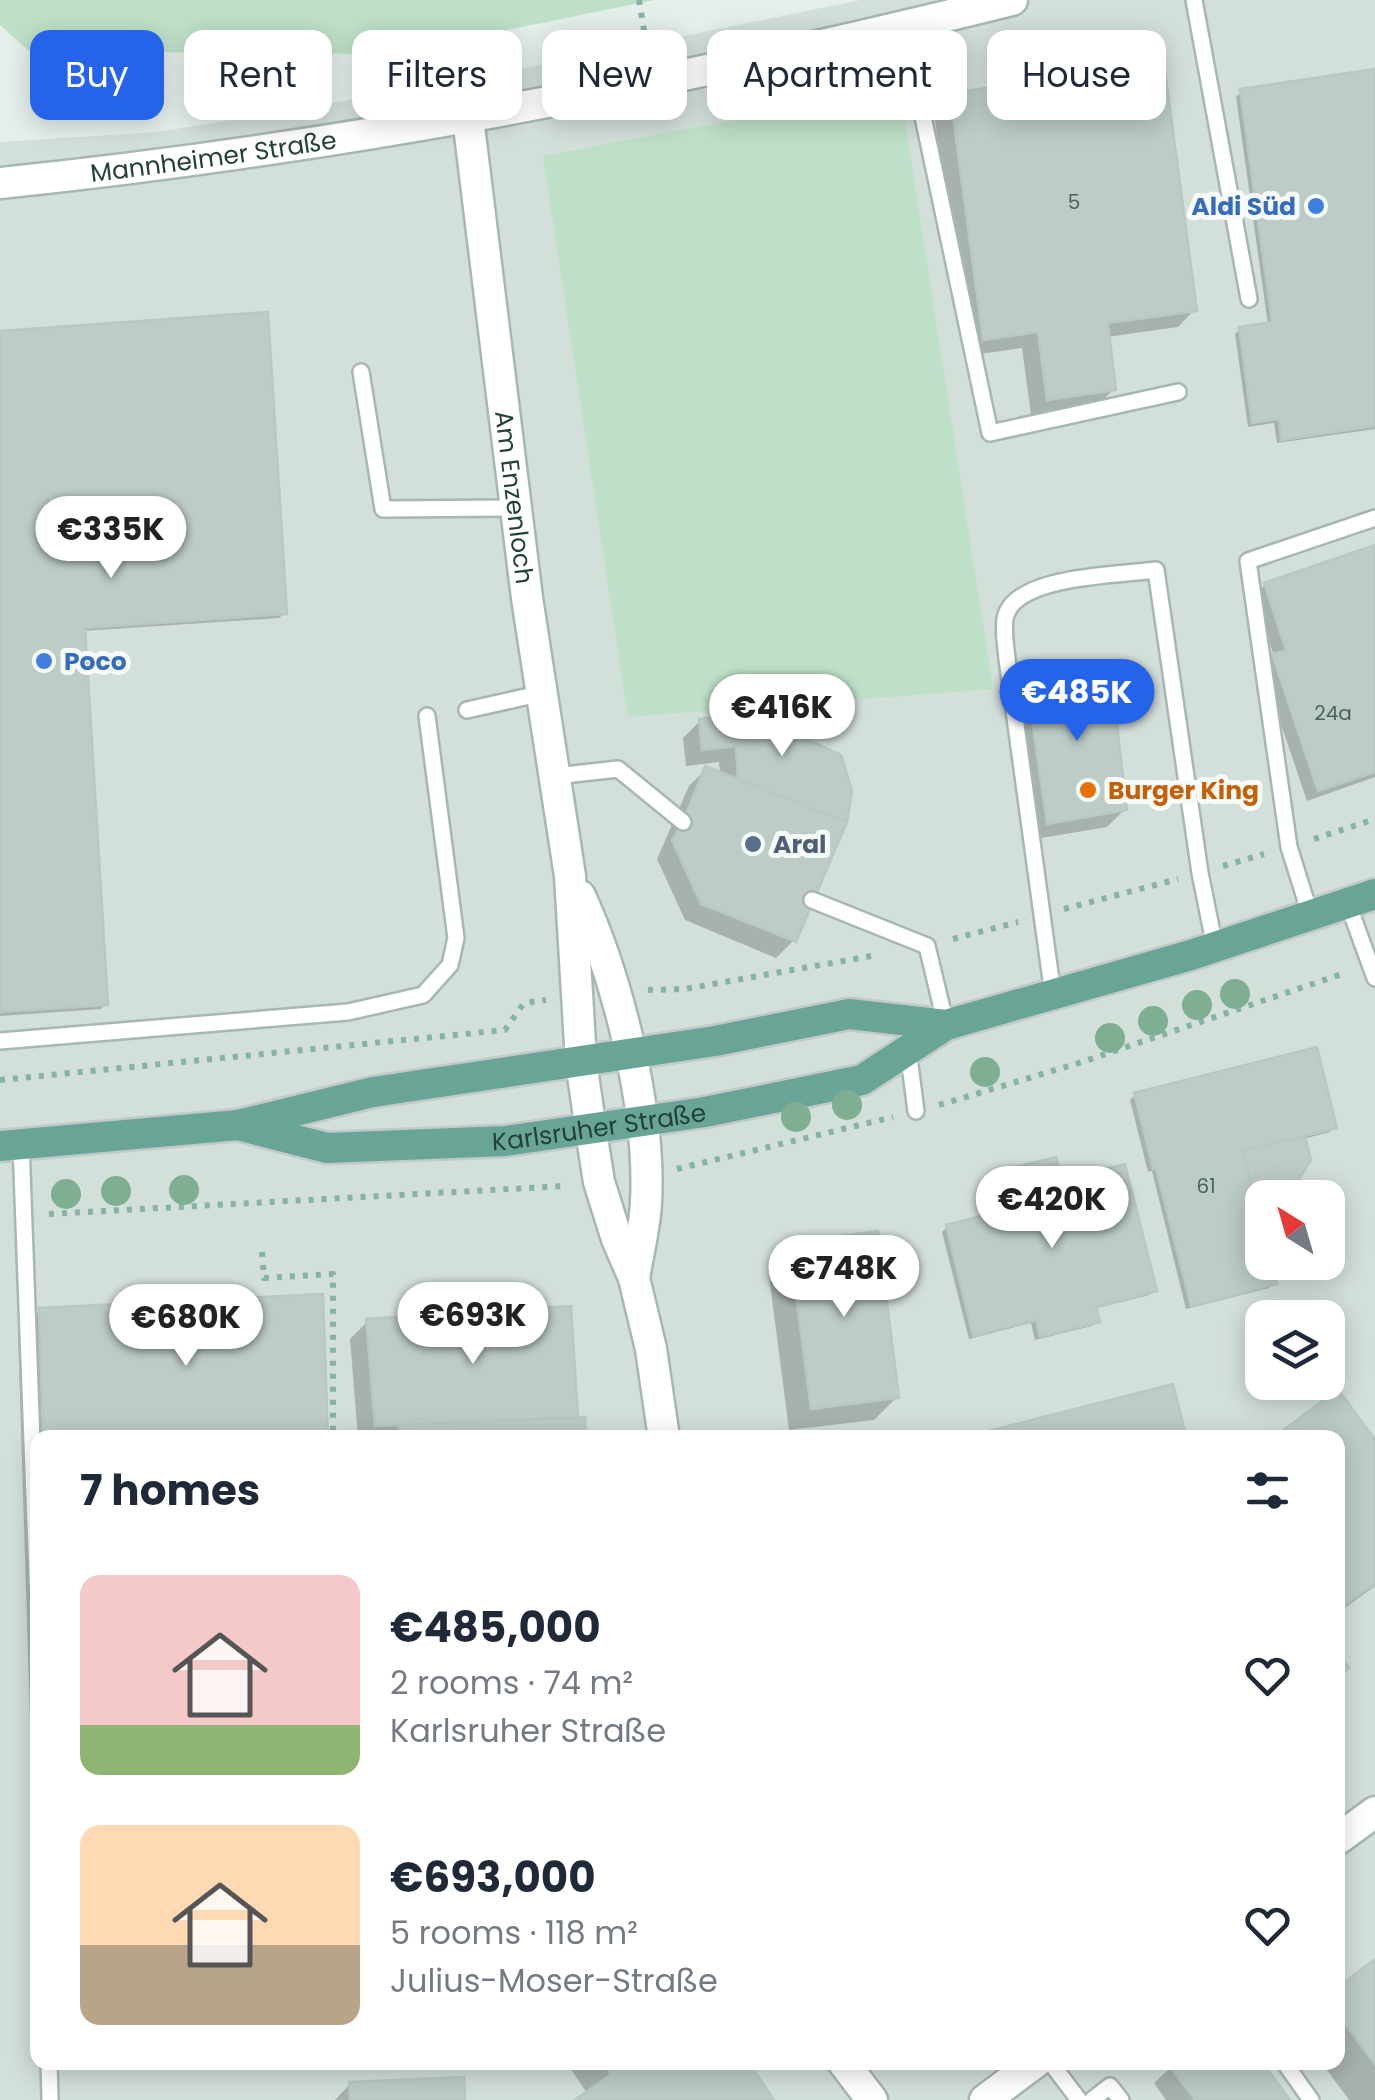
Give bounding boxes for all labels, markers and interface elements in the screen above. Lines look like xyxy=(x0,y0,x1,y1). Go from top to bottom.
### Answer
chip: Buy xyxy=(30,30,164,120)
chip: Rent xyxy=(184,30,332,120)
chip: Filters xyxy=(352,30,522,120)
chip: New xyxy=(542,30,687,120)
chip: Apartment xyxy=(707,30,967,120)
chip: House xyxy=(987,30,1166,120)
street label: Mannheimer Straße xyxy=(88,122,339,190)
house number: 5 xyxy=(1068,188,1080,216)
place label: Aldi Süd xyxy=(1191,189,1296,224)
marker: Aldi Süd xyxy=(1305,195,1327,217)
street label: Am Enzenloch xyxy=(487,408,543,586)
pin: €335K xyxy=(41,496,181,581)
text: €335K xyxy=(57,506,165,551)
place label: Poco xyxy=(64,644,127,679)
marker: Poco xyxy=(33,650,55,672)
pin: €485K xyxy=(1007,659,1147,744)
text: €485K xyxy=(1022,669,1132,714)
pin: €416K xyxy=(712,674,852,759)
text: €416K xyxy=(731,684,833,729)
house number: 24a xyxy=(1314,699,1352,727)
place label: Burger King xyxy=(1108,773,1259,808)
marker: Burger King xyxy=(1077,779,1099,801)
place label: Aral xyxy=(773,827,826,862)
marker: Aral xyxy=(742,833,764,855)
street label: Karlsruher Straße xyxy=(491,1095,708,1159)
pin: €420K xyxy=(982,1166,1122,1251)
house number: 61 xyxy=(1196,1172,1216,1200)
text: €420K xyxy=(998,1176,1106,1221)
north arrow xyxy=(1245,1180,1345,1280)
map controls xyxy=(1245,1180,1345,1400)
pin: €748K xyxy=(774,1235,914,1320)
text: €748K xyxy=(790,1245,898,1290)
pin: €693K xyxy=(403,1282,543,1367)
pin: €680K xyxy=(116,1284,256,1369)
text: €693K xyxy=(419,1292,527,1337)
text: €680K xyxy=(131,1294,241,1339)
button: layers xyxy=(1245,1300,1345,1400)
text: 7 homes xyxy=(80,1461,260,1520)
icon: filters xyxy=(1240,1463,1295,1518)
text: €485,000 xyxy=(390,1598,601,1657)
icon: home xyxy=(160,1615,280,1735)
icon: heart xyxy=(1240,1648,1295,1703)
text: 2 rooms · 74 m² xyxy=(390,1660,633,1705)
text: Karlsruher Straße xyxy=(390,1708,666,1753)
text: €693,000 xyxy=(390,1848,596,1907)
icon: home xyxy=(160,1865,280,1985)
icon: heart xyxy=(1240,1898,1295,1953)
text: 5 rooms · 118 m² xyxy=(390,1910,638,1955)
text: Julius-Moser-Straße xyxy=(390,1958,718,2003)

